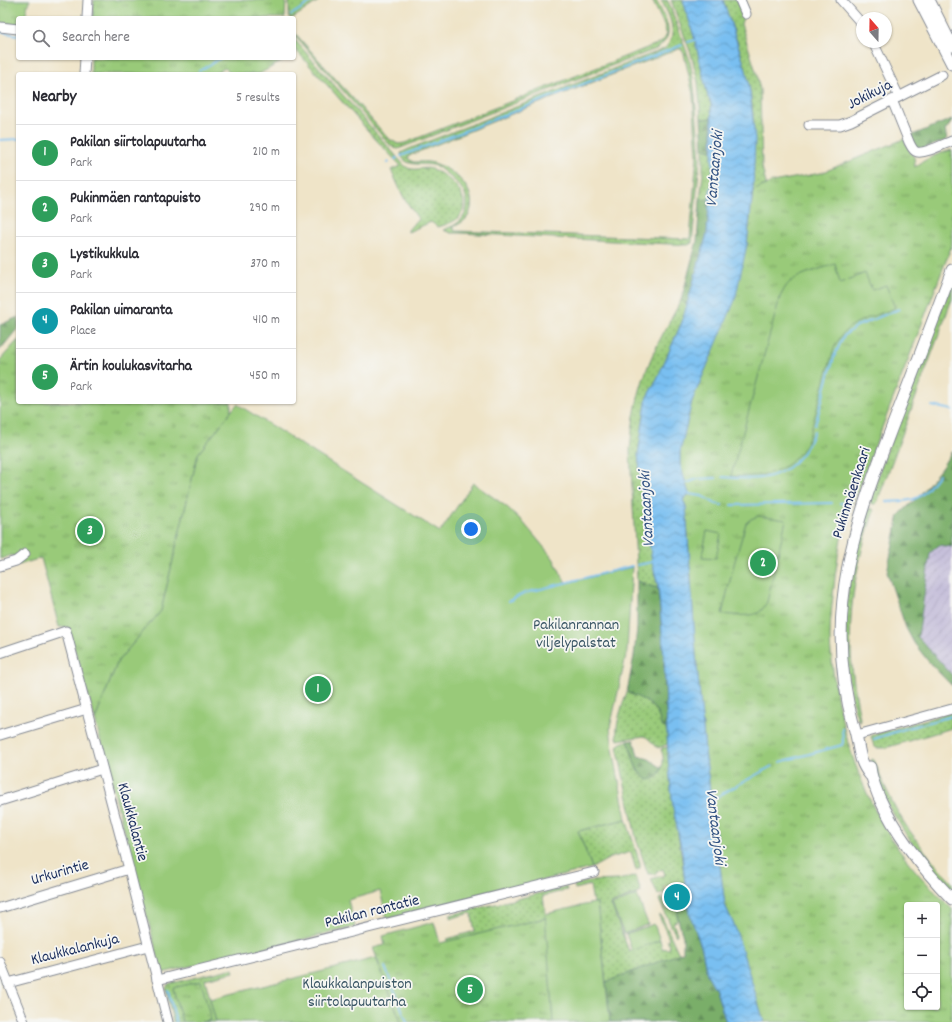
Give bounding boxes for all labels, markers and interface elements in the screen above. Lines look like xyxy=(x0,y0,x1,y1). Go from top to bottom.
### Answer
north arrow xyxy=(856,12,892,48)
search box xyxy=(16,16,296,60)
icon: search xyxy=(30,27,52,49)
text: Search here xyxy=(62,27,130,49)
street label: Jokikuja xyxy=(844,74,897,116)
text: Nearby xyxy=(32,86,76,110)
text: 5 results xyxy=(236,89,280,108)
water label: Vantaanjoki xyxy=(701,127,732,208)
text: Pakilan siirtolapuutarha xyxy=(70,132,206,154)
text: 1 xyxy=(44,143,46,162)
text: 210 m xyxy=(252,143,280,162)
text: Park xyxy=(70,154,92,173)
text: Pukinmäen rantapuisto xyxy=(70,188,201,210)
text: 2 xyxy=(42,199,48,218)
text: 290 m xyxy=(249,199,280,218)
text: Park xyxy=(70,210,92,229)
text: Lystikukkula xyxy=(70,244,139,266)
text: 3 xyxy=(42,255,48,274)
text: 370 m xyxy=(250,255,280,274)
text: Park xyxy=(70,266,92,285)
text: Pakilan uimaranta xyxy=(70,300,172,322)
text: 4 xyxy=(42,311,48,330)
text: 410 m xyxy=(253,311,280,330)
text: Place xyxy=(70,322,96,341)
text: Ärtin koulukasvitarha xyxy=(70,356,192,378)
text: 5 xyxy=(42,367,48,386)
text: 450 m xyxy=(250,367,280,386)
text: Park xyxy=(70,378,92,397)
street label: Pukinmäenkaari xyxy=(826,444,878,542)
water label: Vantaanjoki xyxy=(634,467,662,548)
pin: 3 xyxy=(77,516,103,546)
your location xyxy=(461,519,481,539)
pin: 2 xyxy=(750,548,776,578)
park label: Pakilanrannan viljelypalstat xyxy=(533,614,619,655)
pin: 1 xyxy=(305,674,331,704)
street label: Klaukkalantie xyxy=(110,780,154,864)
water label: Vantaanjoki xyxy=(697,788,731,869)
street label: Urkurintie xyxy=(28,854,92,892)
pin: 4 xyxy=(664,882,690,912)
street label: Pakilan rantatie xyxy=(322,889,422,935)
map controls xyxy=(904,902,940,1010)
button: + xyxy=(904,902,940,938)
street label: Klaukkalankuja xyxy=(29,928,122,972)
button: − xyxy=(904,938,940,974)
park label: Klaukkalanpuiston siirtolapuutarha xyxy=(302,973,412,1014)
button: locate xyxy=(904,974,940,1010)
pin: 5 xyxy=(457,975,483,1005)

